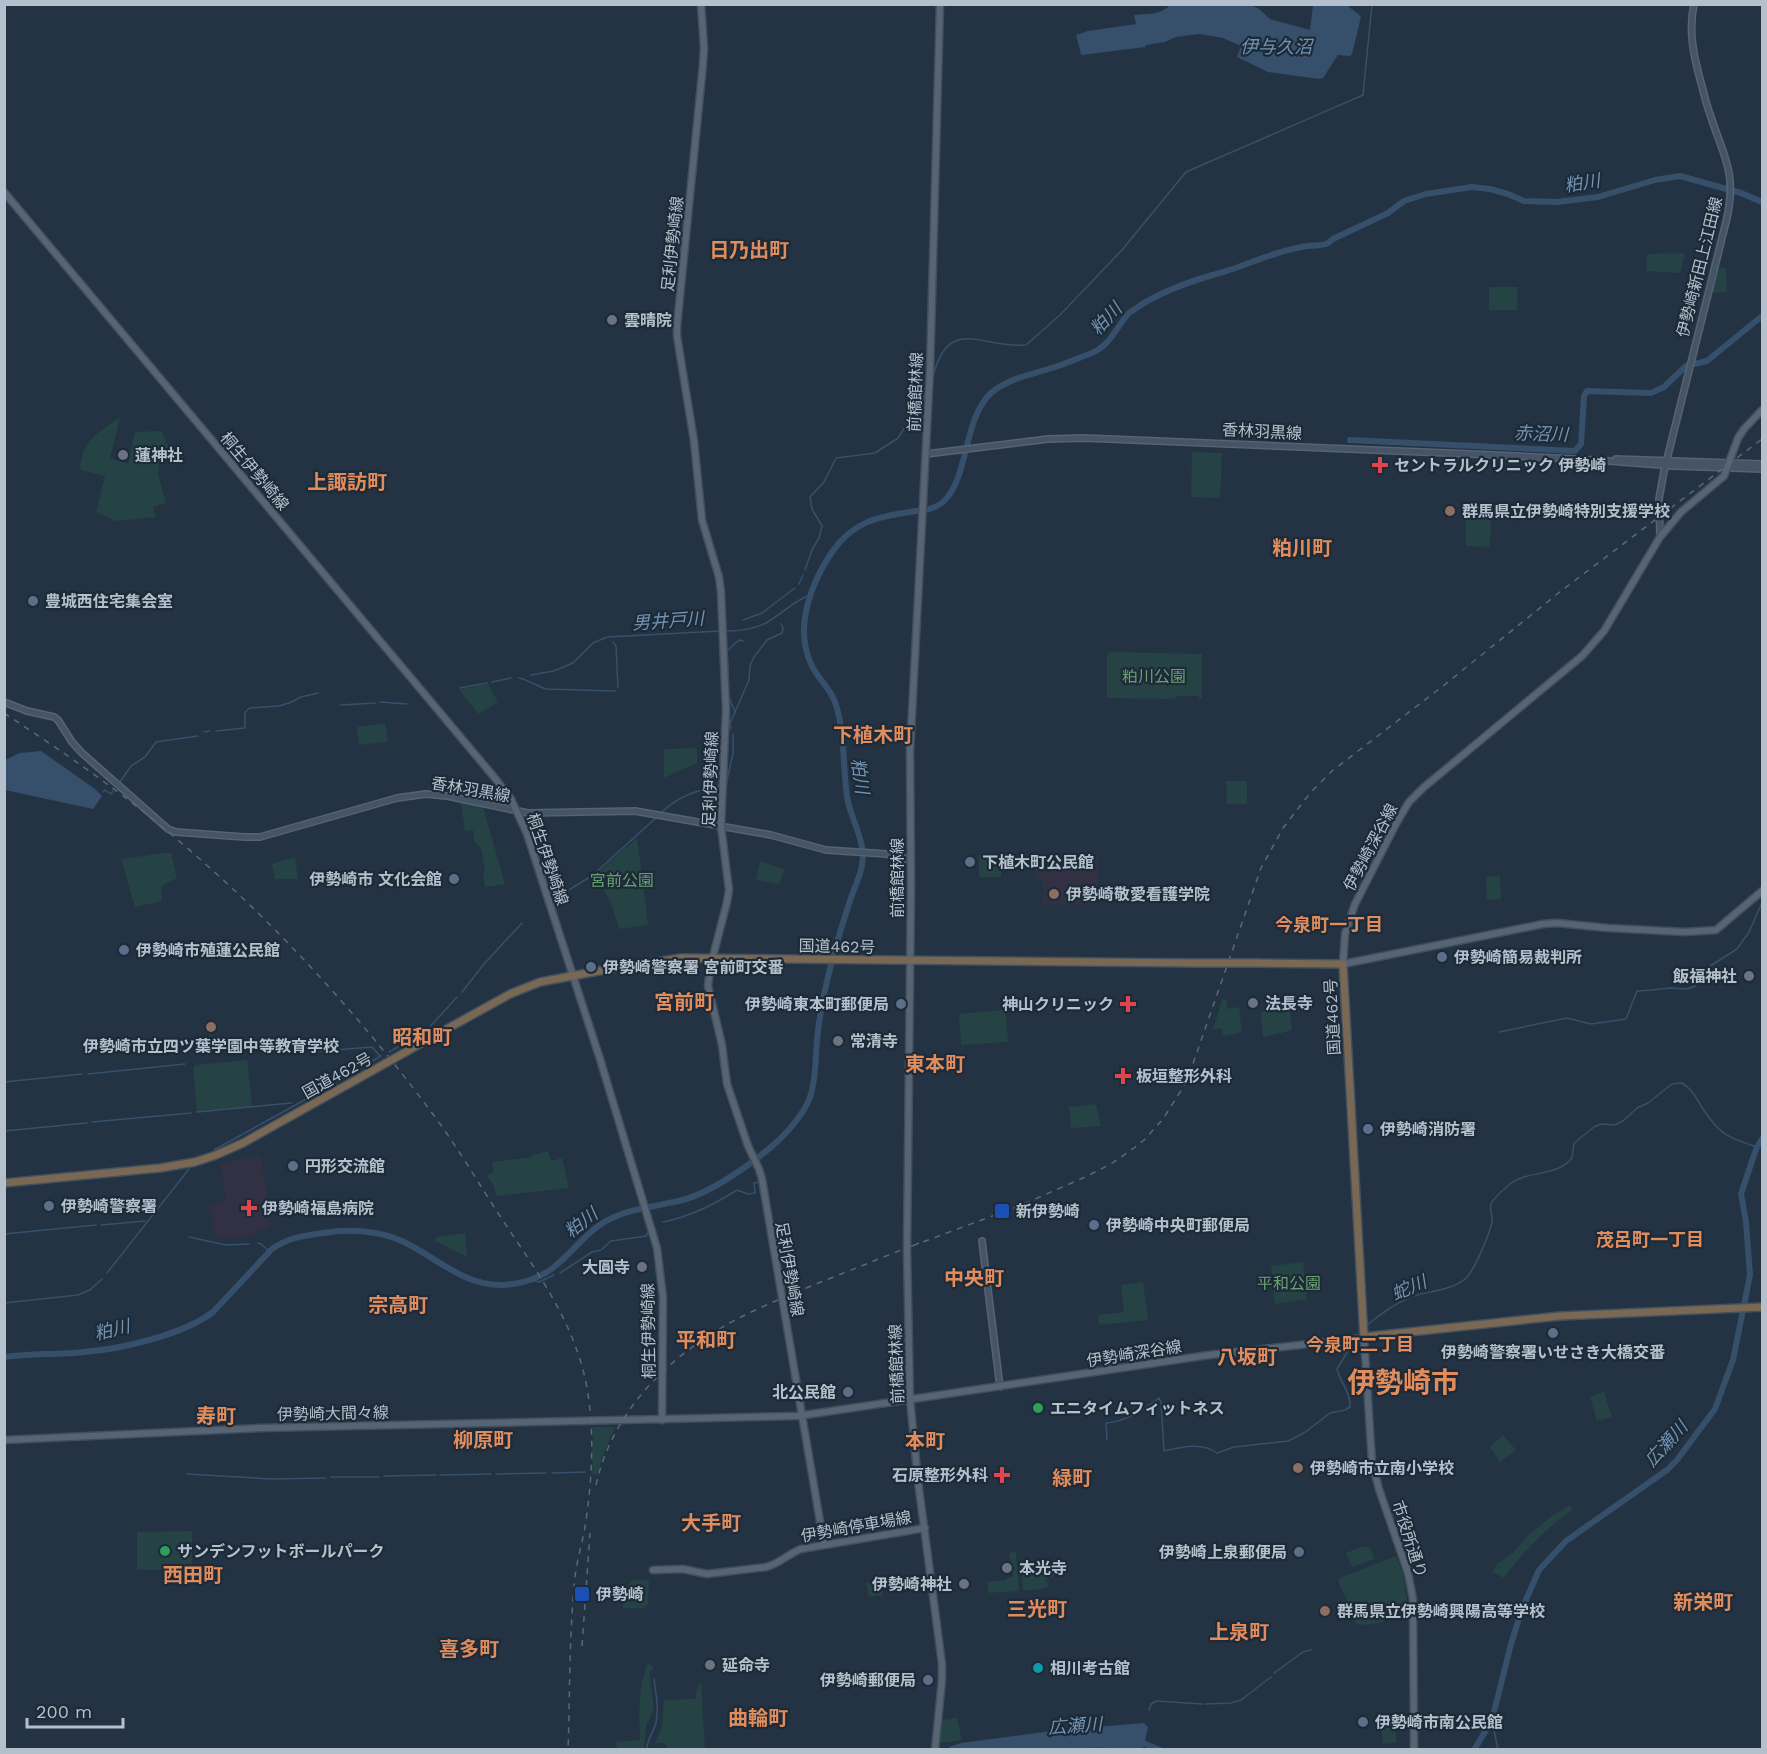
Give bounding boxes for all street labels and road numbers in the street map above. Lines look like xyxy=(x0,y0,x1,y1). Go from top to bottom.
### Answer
street label: 足利伊勢崎線 xyxy=(658,195,687,293)
street label: 伊勢崎新田上江田線 xyxy=(1673,195,1726,339)
street label: 前橋館林線 xyxy=(905,352,926,432)
street label: 香林羽黒線 xyxy=(1222,420,1302,443)
street label: 桐生伊勢崎線 xyxy=(216,428,293,514)
street label: 足利伊勢崎線 xyxy=(699,731,722,827)
street label: 香林羽黒線 xyxy=(430,773,512,806)
street label: 伊勢崎深谷線 xyxy=(1340,800,1401,894)
street label: 桐生伊勢崎線 xyxy=(523,811,572,908)
street label: 前橋館林線 xyxy=(888,838,907,918)
street label: 国道462号 xyxy=(798,936,876,957)
street label: 国道462号 xyxy=(1321,978,1344,1056)
street label: 国道462号 xyxy=(299,1049,375,1102)
street label: 足利伊勢崎線 xyxy=(772,1220,807,1318)
street label: 桐生伊勢崎線 xyxy=(638,1283,659,1379)
street label: 前橋館林線 xyxy=(886,1324,907,1404)
street label: 伊勢崎深谷線 xyxy=(1085,1337,1183,1370)
street label: 伊勢崎大間々線 xyxy=(277,1403,389,1424)
street label: 市役所通り xyxy=(1388,1498,1431,1580)
street label: 伊勢崎停車場線 xyxy=(799,1507,913,1546)

